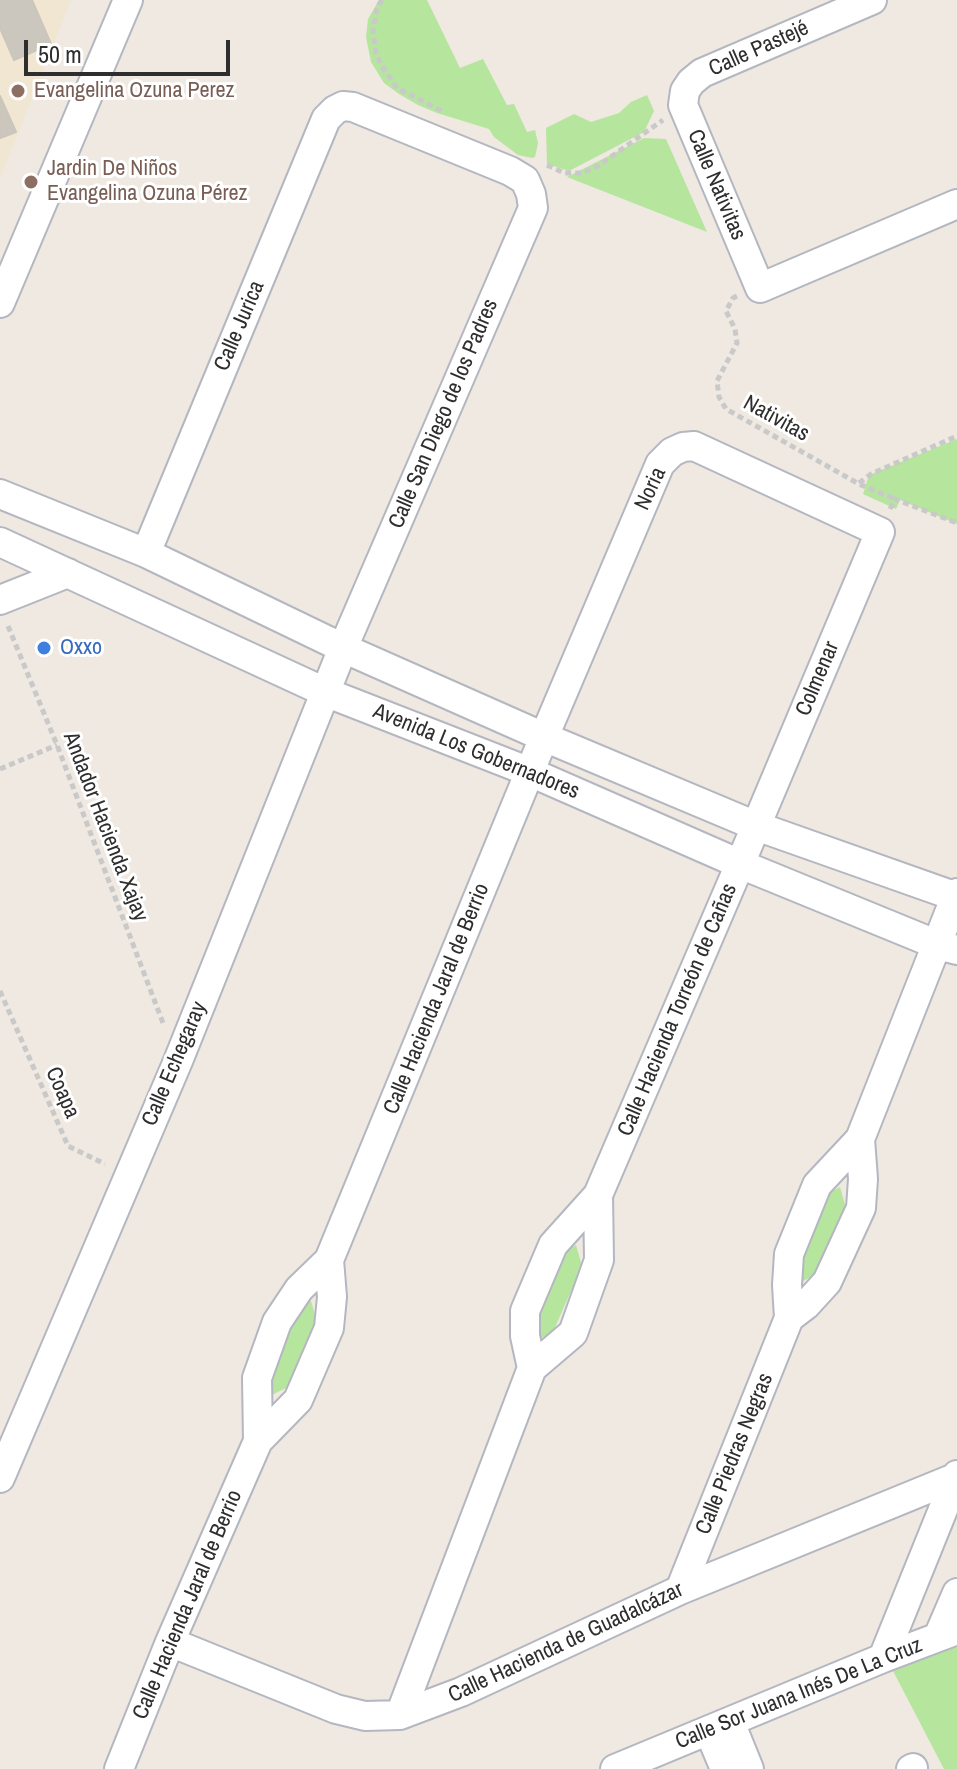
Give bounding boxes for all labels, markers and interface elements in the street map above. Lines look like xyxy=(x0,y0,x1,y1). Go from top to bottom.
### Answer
street label: Calle Pastejé xyxy=(705,15,813,83)
scale bar xyxy=(28,24,234,74)
text: 50 m xyxy=(38,38,82,70)
place label: Evangelina Ozuna Perez xyxy=(34,78,235,104)
marker: Evangelina Ozuna Perez xyxy=(9,82,27,100)
street label: Calle Nativitas xyxy=(681,126,751,244)
place label: Jardin De Niños Evangelina Ozuna Pérez xyxy=(47,156,248,208)
marker: Jardin De Niños Evangelina Ozuna Pérez xyxy=(22,173,40,191)
street label: Calle Jurica xyxy=(209,277,271,375)
street label: Calle San Diego de los Padres xyxy=(384,295,504,533)
street label: Nativitas xyxy=(738,390,814,448)
street label: Noria xyxy=(630,463,672,515)
place label: Oxxo xyxy=(60,635,102,661)
street label: Colmenar xyxy=(791,638,845,720)
marker: Oxxo xyxy=(35,639,53,657)
street label: Avenida Los Gobernadores xyxy=(369,698,583,806)
street label: Andador Hacienda Xajay xyxy=(57,729,153,925)
street label: Calle Hacienda Jaral de Berrio xyxy=(379,880,495,1118)
street label: Calle Hacienda Torreón de Cañas xyxy=(613,880,743,1140)
street label: Calle Echegaray xyxy=(137,998,213,1130)
street label: Coapa xyxy=(39,1063,85,1123)
street label: Calle Piedras Negras xyxy=(691,1370,779,1538)
street label: Calle Hacienda Jaral de Berrio xyxy=(128,1486,248,1724)
street label: Calle Hacienda de Guadalcázar xyxy=(445,1577,687,1709)
street label: Calle Sor Juana Inés De La Cruz xyxy=(672,1632,926,1756)

